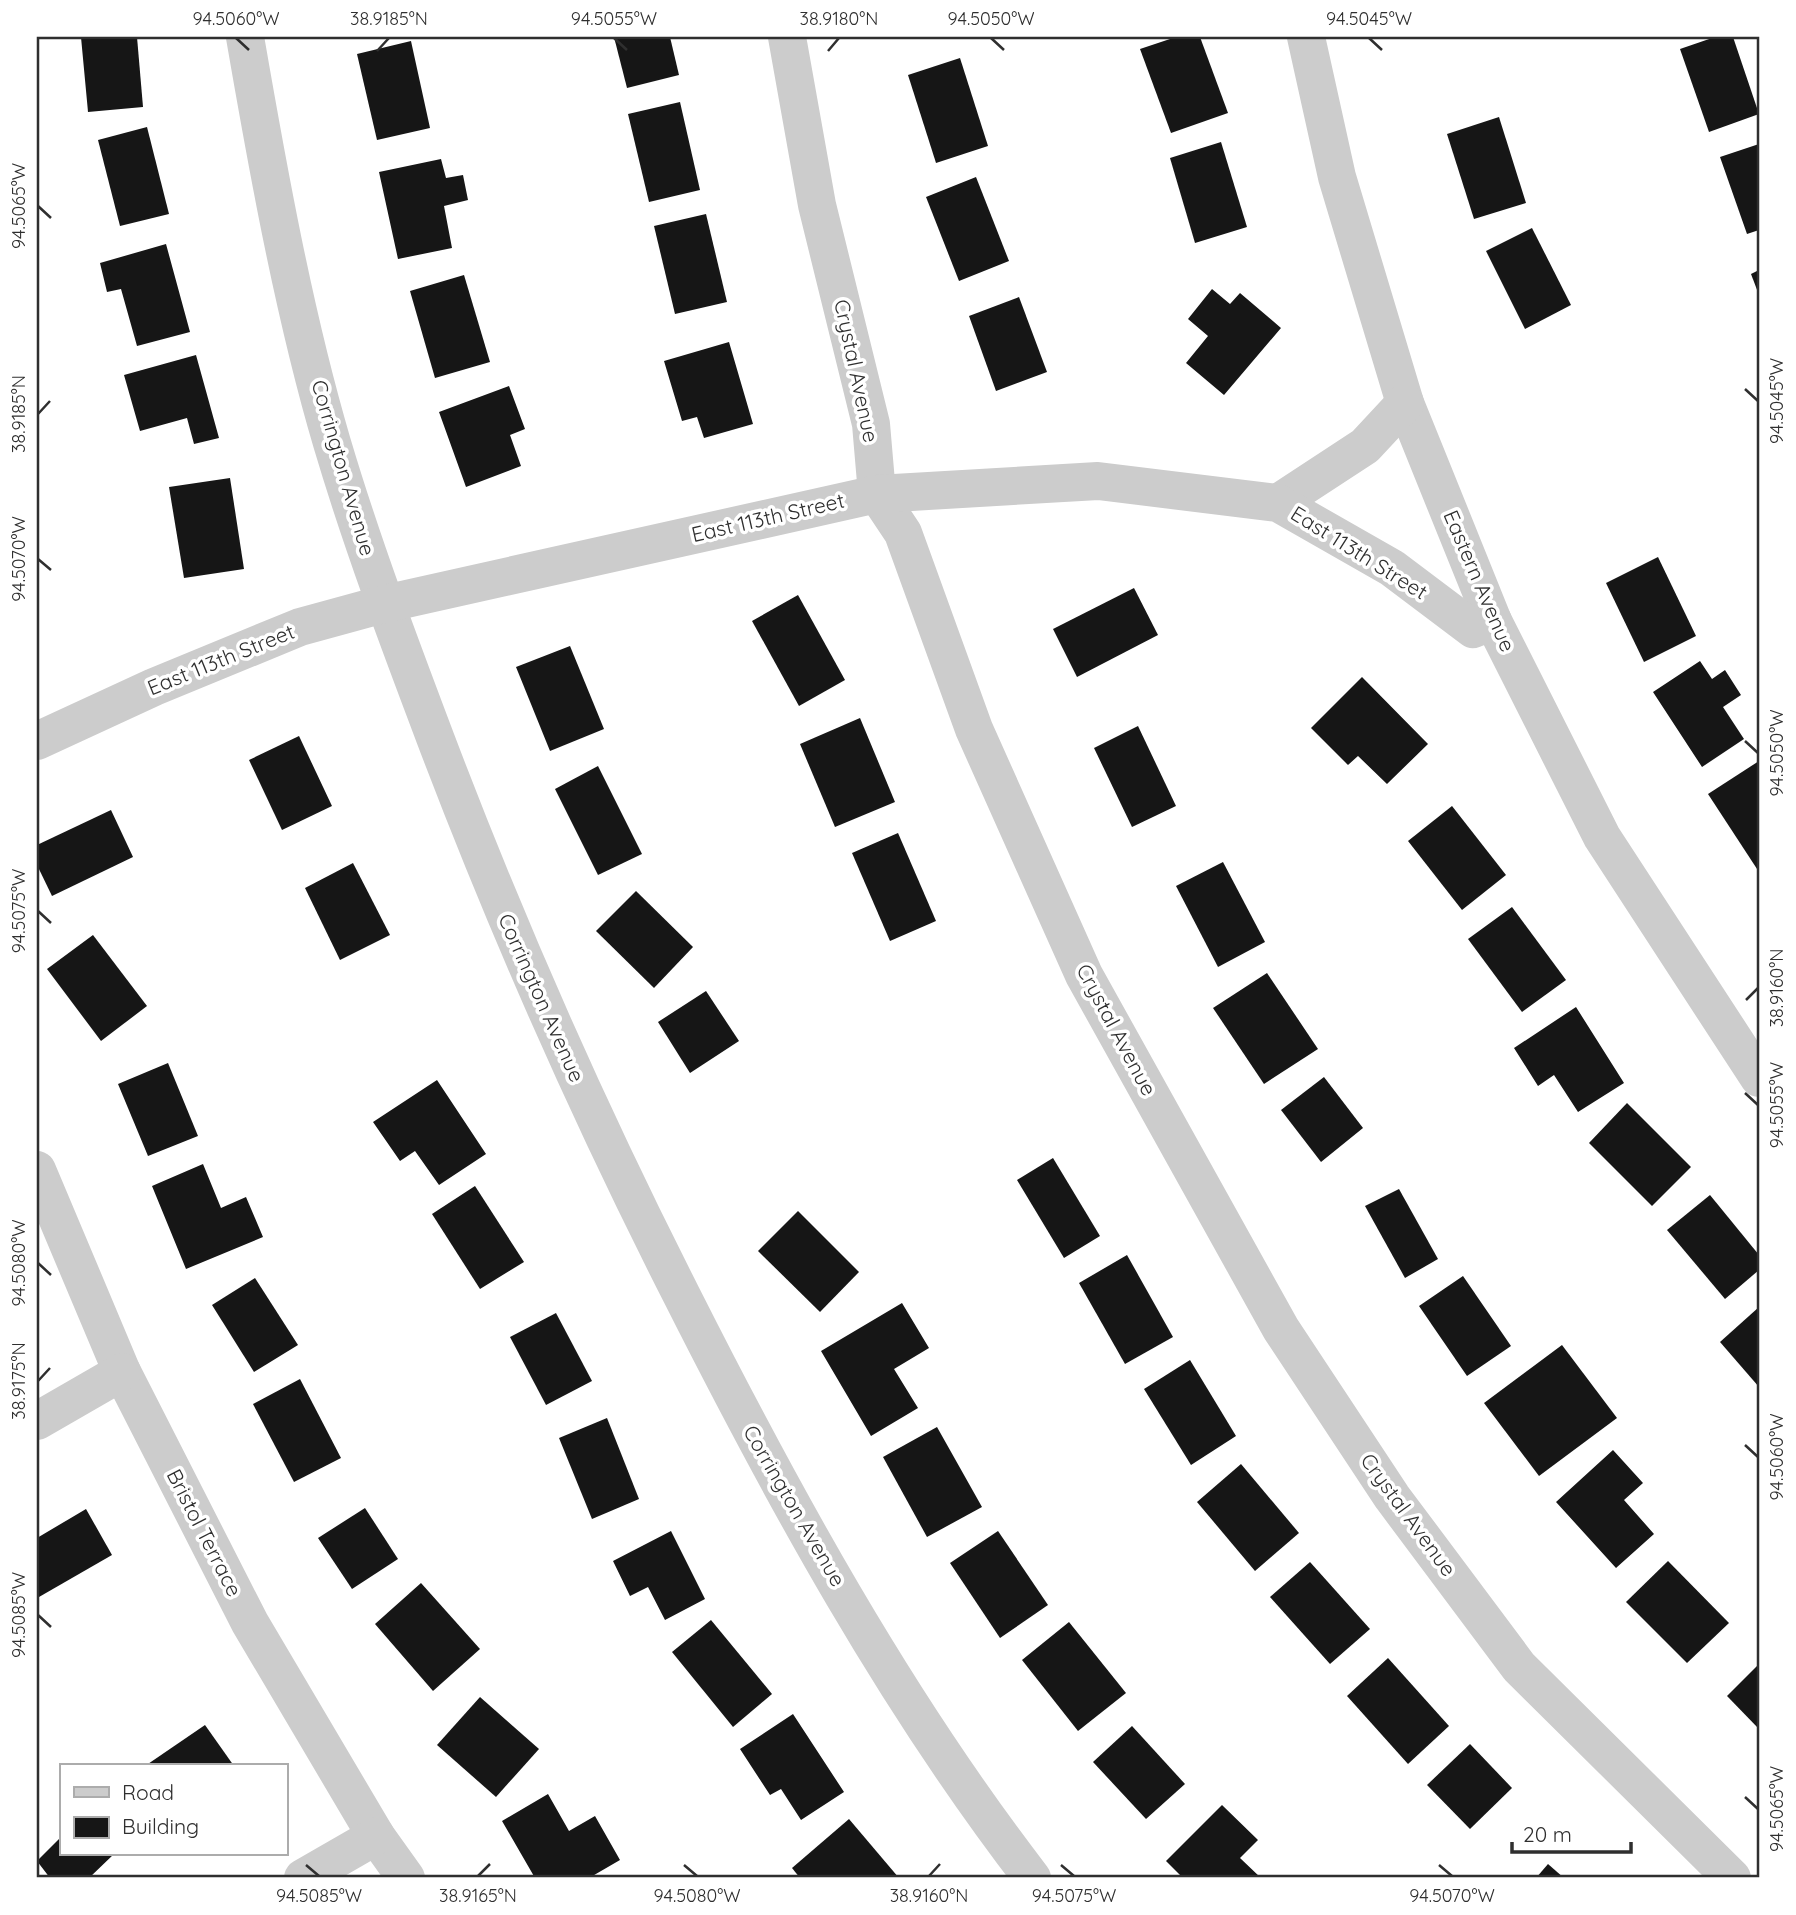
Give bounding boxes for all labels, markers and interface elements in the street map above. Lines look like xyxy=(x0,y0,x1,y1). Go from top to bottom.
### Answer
text: 94.5060°W xyxy=(192,7,280,30)
text: 38.9185°N xyxy=(350,7,428,30)
text: 94.5055°W xyxy=(571,7,657,30)
text: 38.9180°N xyxy=(800,7,878,30)
text: 94.5050°W xyxy=(947,7,1035,30)
text: 94.5045°W xyxy=(1326,7,1412,30)
text: 94.5065°W xyxy=(7,163,30,249)
street label: Crystal Avenue xyxy=(829,297,885,445)
text: 94.5045°W xyxy=(1765,358,1788,444)
text: 38.9185°N xyxy=(7,375,30,453)
street label: Corrington Avenue xyxy=(306,377,381,559)
street label: East 113th Street xyxy=(689,487,847,547)
street label: East 113th Street xyxy=(1286,500,1433,605)
street label: Eastern Avenue xyxy=(1438,506,1521,655)
text: 94.5070°W xyxy=(7,516,30,602)
street label: East 113th Street xyxy=(143,618,298,700)
text: 94.5050°W xyxy=(1765,709,1788,797)
text: 94.5075°W xyxy=(7,869,30,953)
street label: Corrington Avenue xyxy=(493,909,591,1086)
text: 38.9160°N xyxy=(1765,949,1788,1027)
street label: Crystal Avenue xyxy=(1071,959,1163,1100)
text: 94.5055°W xyxy=(1765,1062,1788,1148)
text: 94.5080°W xyxy=(7,1219,30,1307)
text: 38.9175°N xyxy=(7,1342,30,1420)
text: 94.5060°W xyxy=(1765,1413,1788,1501)
street label: Corrington Avenue xyxy=(738,1420,852,1591)
street label: Crystal Avenue xyxy=(1356,1448,1462,1581)
street label: Bristol Terrace xyxy=(162,1464,248,1601)
text: 94.5085°W xyxy=(7,1572,30,1658)
legend xyxy=(60,1764,287,1856)
text: 94.5065°W xyxy=(1765,1766,1788,1852)
text: Road xyxy=(122,1779,174,1805)
scale bar xyxy=(1512,1810,1632,1854)
text: Building xyxy=(122,1813,199,1839)
text: 20 m xyxy=(1523,1821,1572,1847)
text: 94.5085°W xyxy=(276,1884,362,1907)
text: 38.9165°N xyxy=(439,1884,517,1907)
text: 94.5080°W xyxy=(653,1884,741,1907)
text: 38.9160°N xyxy=(890,1884,968,1907)
text: 94.5075°W xyxy=(1032,1884,1116,1907)
text: 94.5070°W xyxy=(1409,1884,1495,1907)

